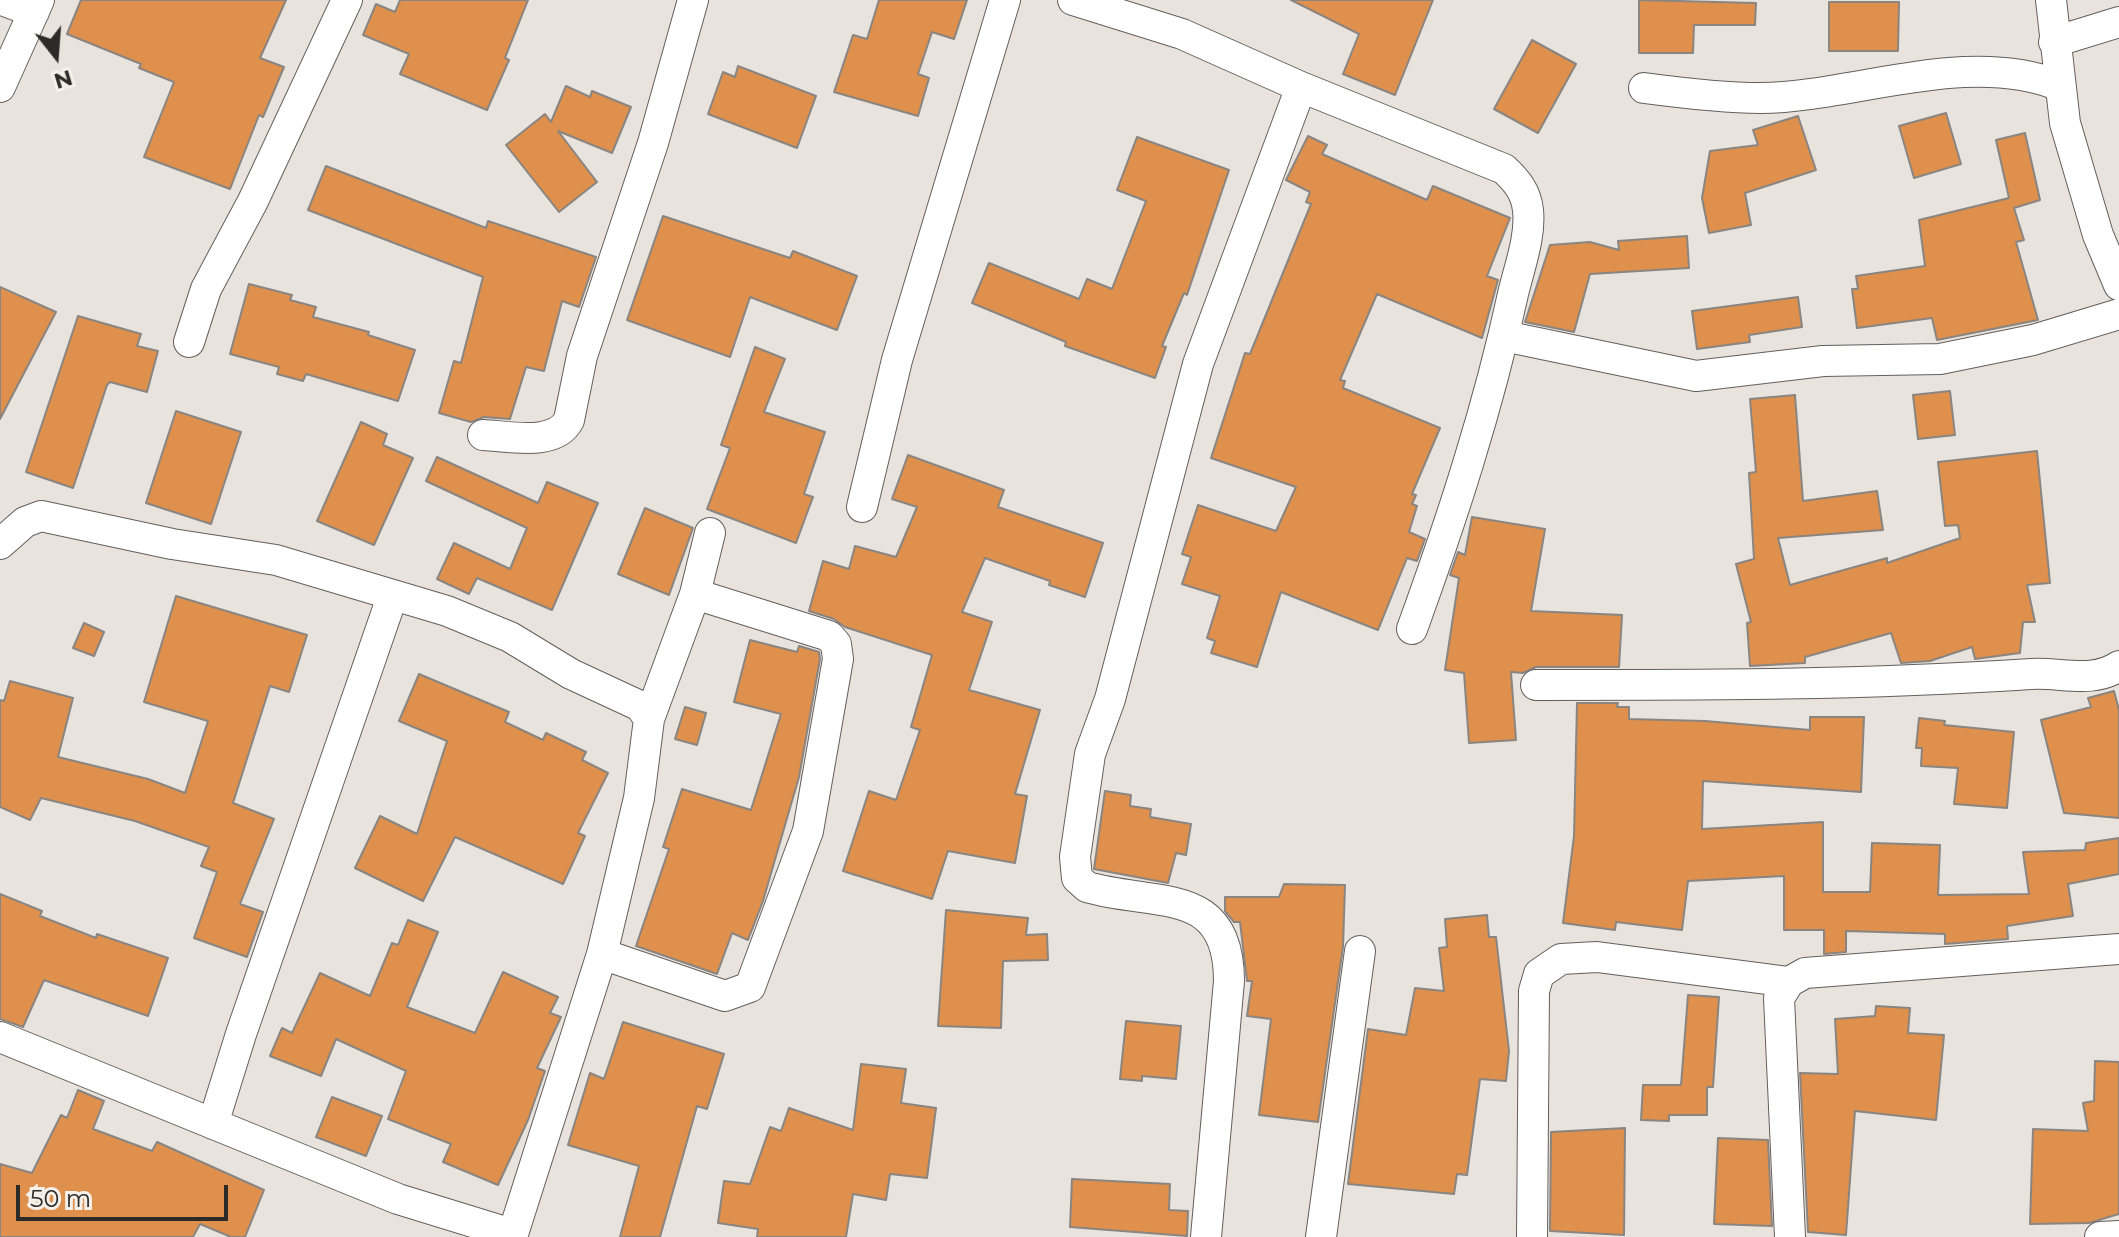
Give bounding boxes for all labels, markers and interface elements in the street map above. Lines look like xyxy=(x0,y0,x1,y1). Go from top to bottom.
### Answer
north arrow xyxy=(16,16,96,96)
text: N xyxy=(51,64,76,95)
scale bar xyxy=(20,1169,232,1219)
text: 50 m xyxy=(30,1184,91,1213)

